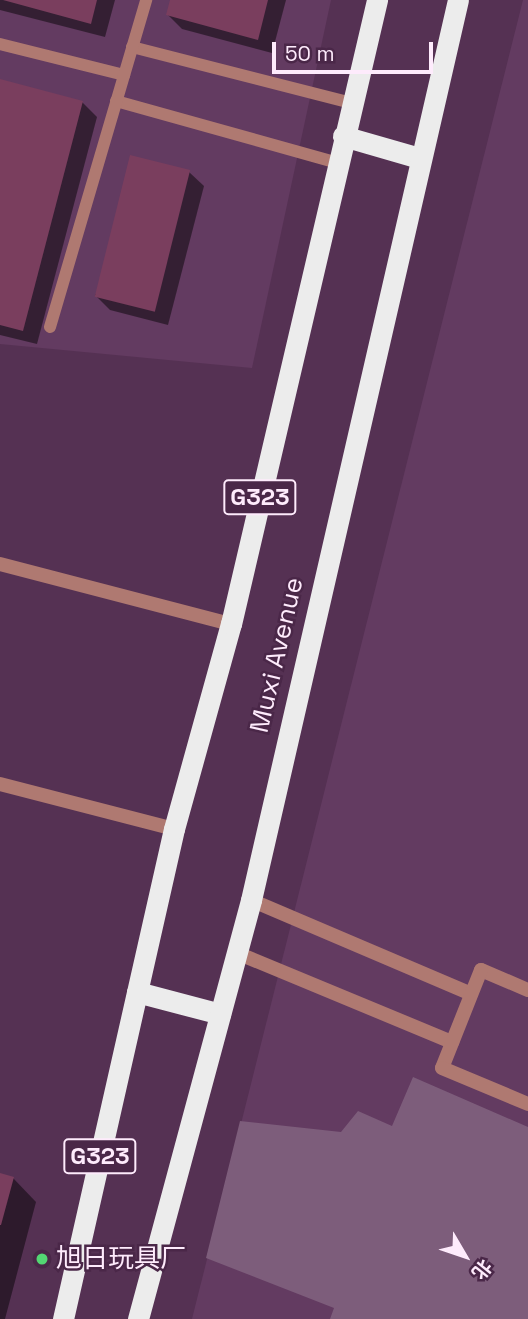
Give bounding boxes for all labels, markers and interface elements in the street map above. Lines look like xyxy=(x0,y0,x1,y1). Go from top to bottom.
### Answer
scale bar xyxy=(276,28,437,72)
text: 50 m xyxy=(285,40,335,67)
road number: G323 xyxy=(223,476,297,518)
street label: Muxi Avenue xyxy=(244,574,310,736)
road number: G323 xyxy=(63,1136,137,1176)
north arrow xyxy=(430,1221,500,1291)
place label: 旭日玩具厂 xyxy=(56,1243,186,1275)
marker: 旭日玩具厂 xyxy=(34,1251,50,1267)
text: 北 xyxy=(466,1254,497,1285)

